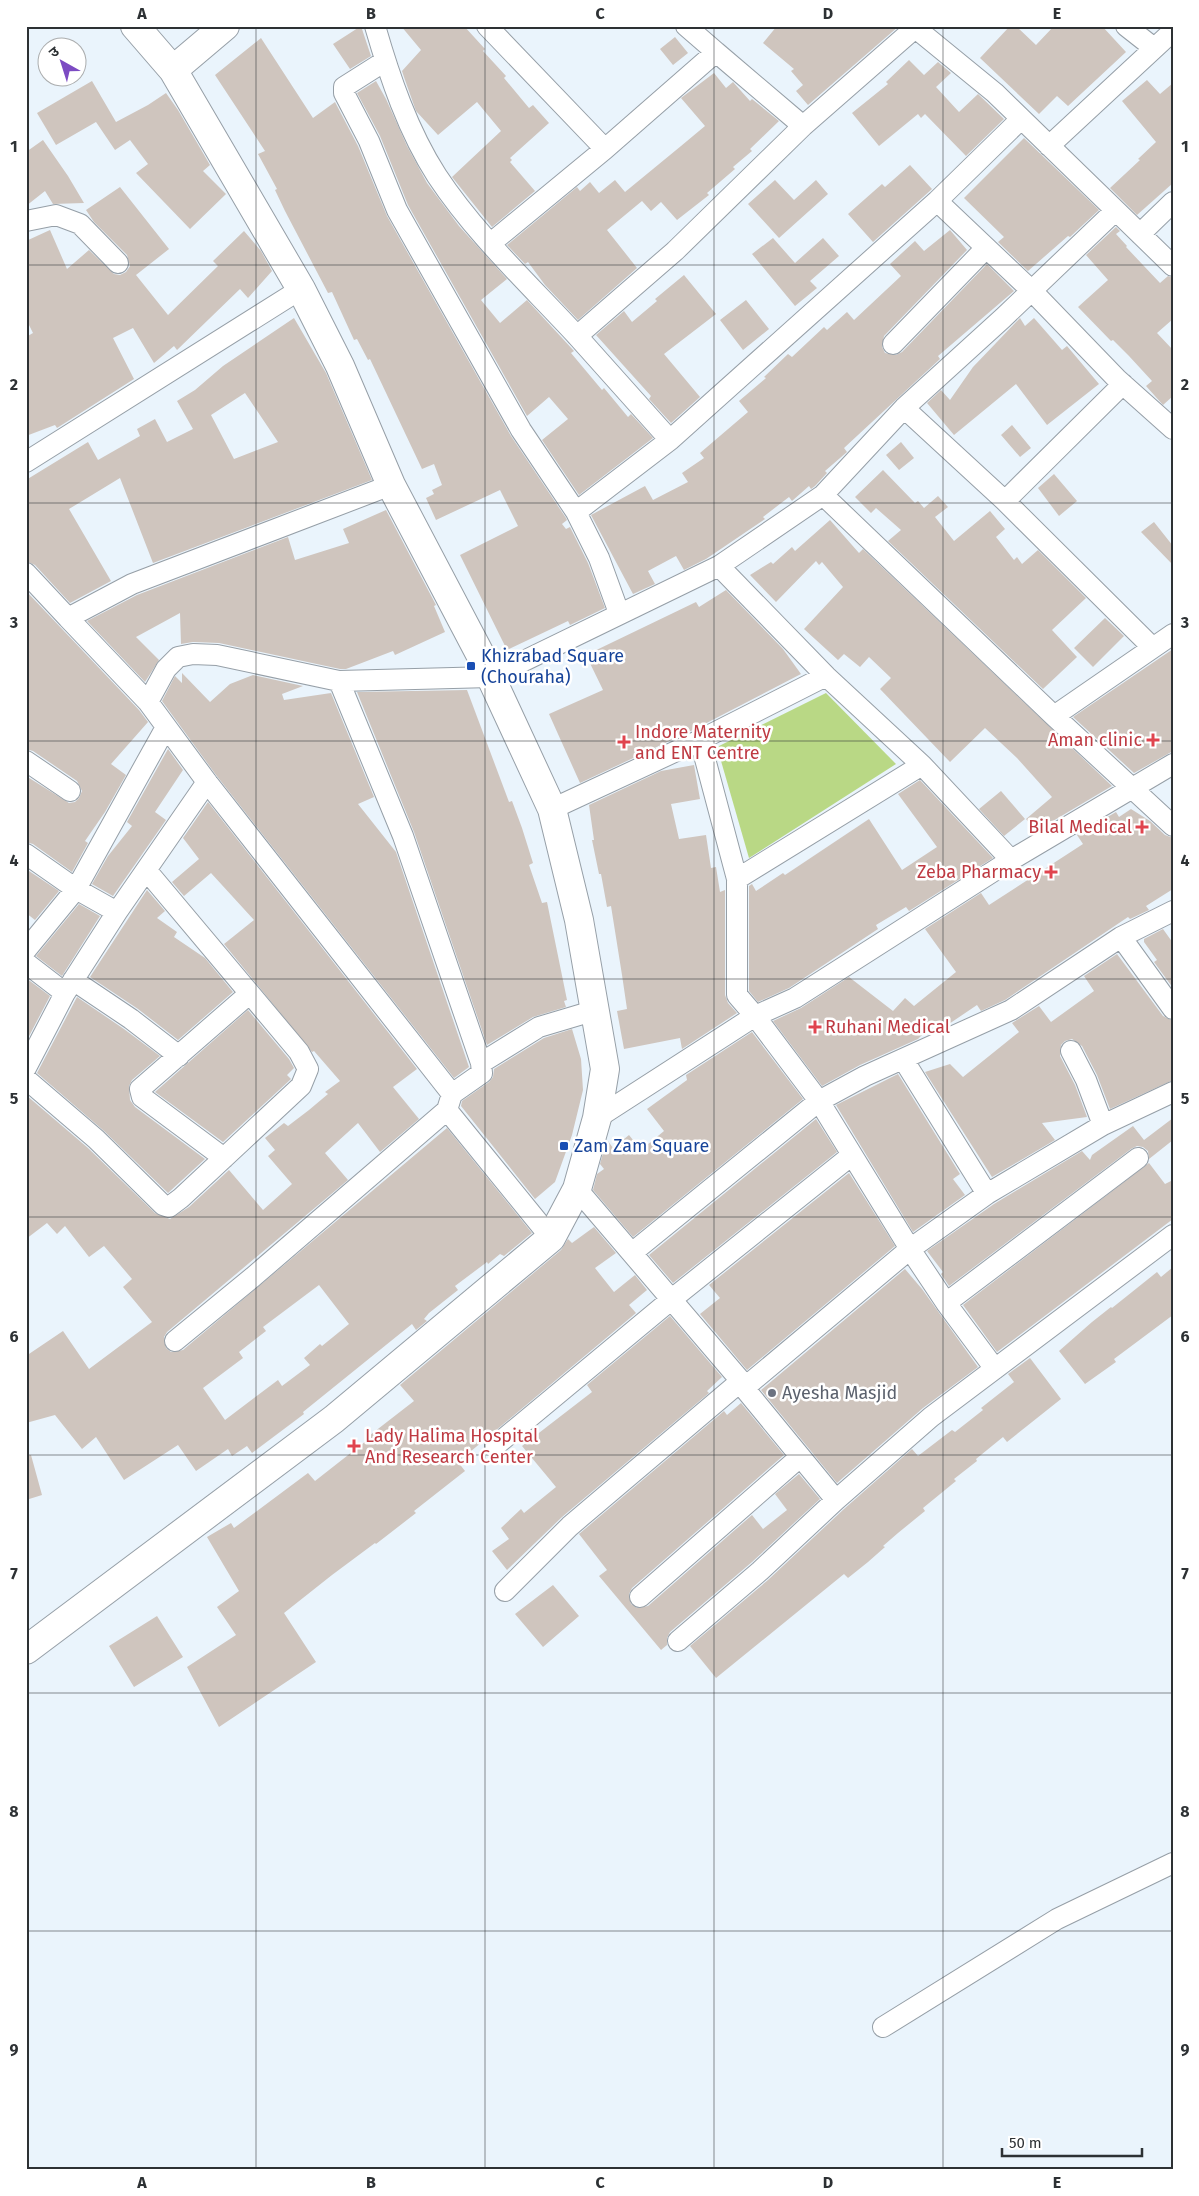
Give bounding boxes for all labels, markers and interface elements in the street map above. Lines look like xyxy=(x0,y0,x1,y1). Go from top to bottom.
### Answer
text: A xyxy=(136,4,147,23)
text: B xyxy=(366,4,376,23)
text: C xyxy=(595,4,605,23)
text: D xyxy=(823,4,833,23)
text: E xyxy=(1053,4,1061,23)
north arrow xyxy=(38,38,88,88)
text: उ xyxy=(46,43,63,61)
text: 1 xyxy=(10,137,18,156)
text: 1 xyxy=(1181,137,1189,156)
text: 2 xyxy=(10,375,18,394)
text: 2 xyxy=(1181,375,1189,394)
text: 3 xyxy=(9,613,18,632)
text: 3 xyxy=(1180,613,1189,632)
place label: Khizrabad Square (Chouraha) xyxy=(481,645,624,688)
marker: Khizrabad Square (Chouraha) xyxy=(465,660,477,672)
place label: Indore Maternity and ENT Centre xyxy=(635,721,771,764)
place label: Aman clinic xyxy=(1048,729,1142,751)
marker: Aman clinic xyxy=(1146,733,1160,747)
marker: Indore Maternity and ENT Centre xyxy=(617,735,631,749)
place label: Bilal Medical xyxy=(1028,816,1132,838)
marker: Bilal Medical xyxy=(1136,821,1148,833)
text: 4 xyxy=(9,851,19,870)
text: 4 xyxy=(1180,851,1190,870)
place label: Zeba Pharmacy xyxy=(917,861,1041,883)
marker: Zeba Pharmacy xyxy=(1045,866,1057,878)
place label: Ruhani Medical xyxy=(825,1016,950,1038)
marker: Ruhani Medical xyxy=(809,1021,821,1033)
text: 5 xyxy=(10,1089,19,1108)
text: 5 xyxy=(1181,1089,1190,1108)
place label: Zam Zam Square xyxy=(574,1135,709,1157)
marker: Zam Zam Square xyxy=(558,1140,570,1152)
text: 6 xyxy=(9,1327,19,1346)
text: 6 xyxy=(1180,1327,1190,1346)
place label: Ayesha Masjid xyxy=(782,1382,897,1404)
marker: Ayesha Masjid xyxy=(766,1387,778,1399)
place label: Lady Halima Hospital And Research Center xyxy=(365,1425,538,1468)
marker: Lady Halima Hospital And Research Center xyxy=(347,1439,361,1453)
text: 7 xyxy=(10,1564,18,1583)
text: 7 xyxy=(1181,1564,1189,1583)
text: 8 xyxy=(9,1802,19,1821)
text: 8 xyxy=(1180,1802,1190,1821)
text: 9 xyxy=(10,2040,19,2059)
text: 9 xyxy=(1181,2040,1190,2059)
scale bar xyxy=(1002,2126,1142,2158)
text: 50 m xyxy=(1009,2134,1042,2152)
text: A xyxy=(136,2173,147,2192)
text: B xyxy=(366,2173,376,2192)
text: C xyxy=(595,2173,605,2192)
text: D xyxy=(823,2173,833,2192)
text: E xyxy=(1053,2173,1061,2192)

